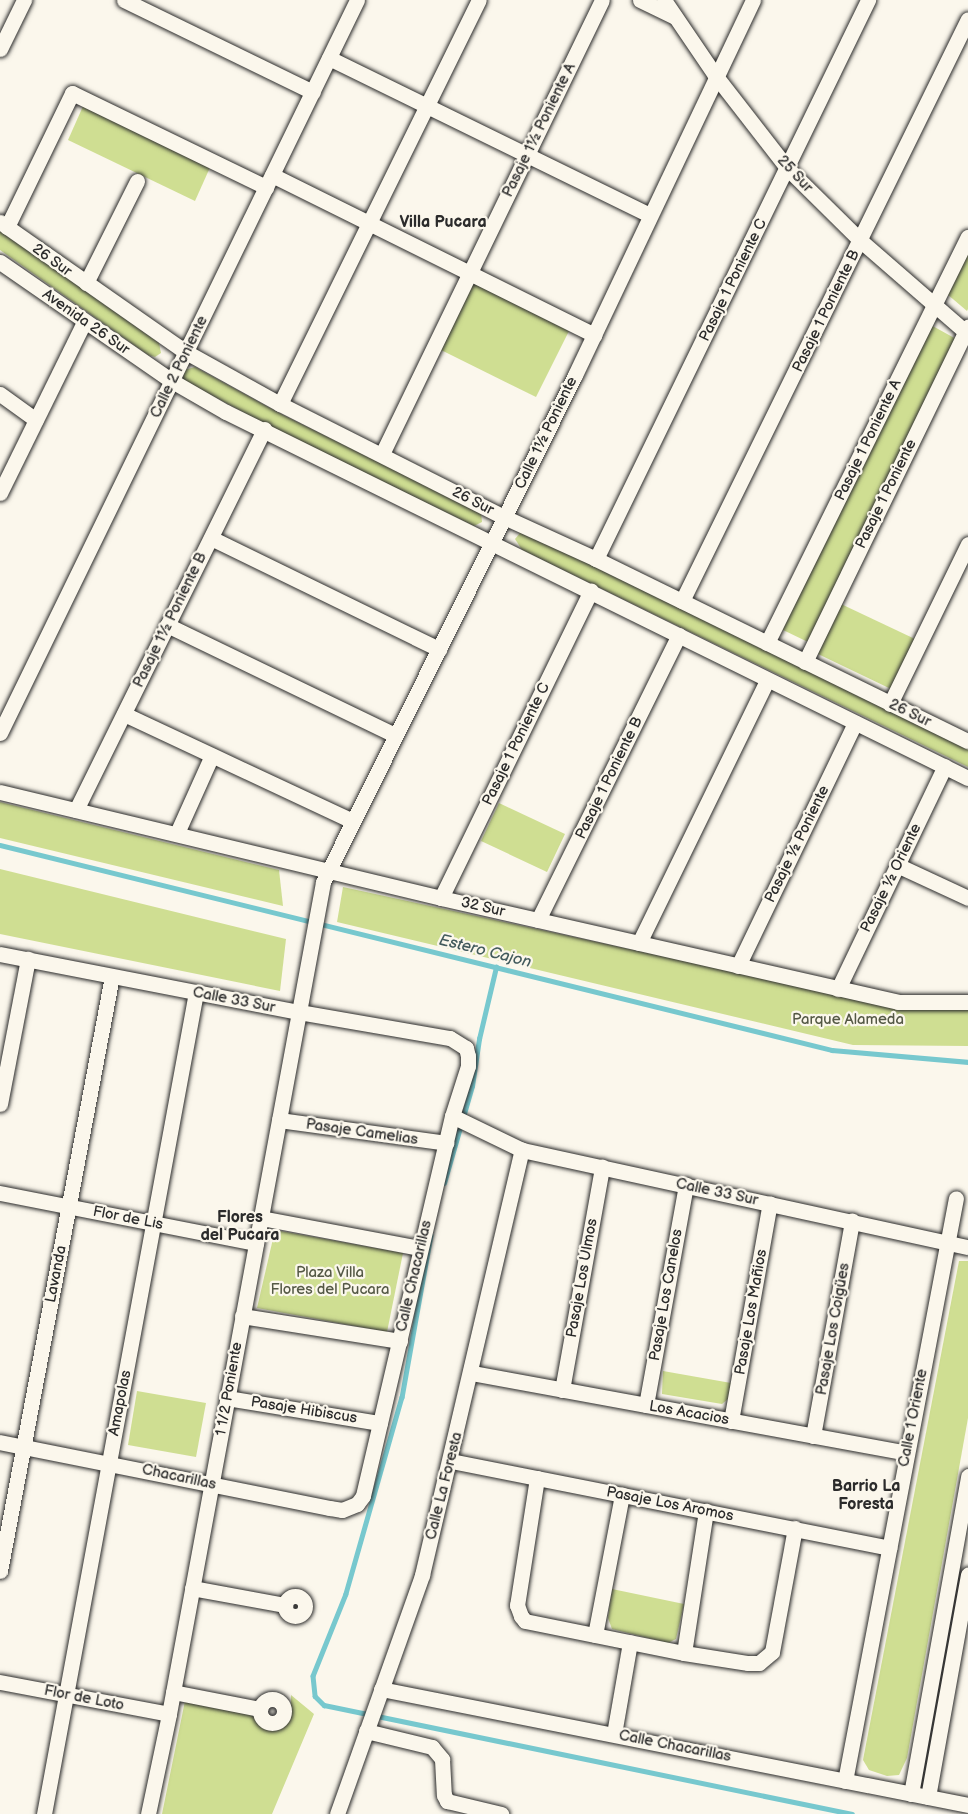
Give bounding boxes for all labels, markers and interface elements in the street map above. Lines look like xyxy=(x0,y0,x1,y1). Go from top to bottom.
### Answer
street label: Pasaje 1½ Poniente A xyxy=(499,60,579,200)
street label: 25 Sur xyxy=(773,152,817,196)
district label: Villa Pucara xyxy=(399,213,487,233)
street label: Pasaje 1 Poniente C xyxy=(696,216,770,344)
street label: 26 Sur xyxy=(29,240,75,280)
street label: Pasaje 1 Poniente B xyxy=(789,247,863,375)
street label: Avenida 26 Sur xyxy=(39,285,133,359)
street label: Calle 2 Poniente xyxy=(147,313,211,421)
street label: Calle 1½ Poniente xyxy=(511,374,581,492)
street label: Pasaje 1 Poniente A xyxy=(831,376,905,504)
street label: Pasaje 1 Poniente xyxy=(852,436,920,552)
street label: 26 Sur xyxy=(449,483,497,519)
street label: Pasaje 1½ Poniente B xyxy=(129,550,211,690)
street label: Pasaje 1 Poniente C xyxy=(479,680,553,808)
street label: 26 Sur xyxy=(886,695,934,731)
street label: Pasaje 1 Poniente B xyxy=(572,714,646,842)
street label: Pasaje ½ Poniente xyxy=(761,783,833,905)
street label: Pasaje ½ Oriente xyxy=(857,821,925,935)
street label: 32 Sur xyxy=(459,893,507,921)
water label: Estero Cajon xyxy=(437,931,533,973)
street label: Calle 33 Sur xyxy=(191,983,277,1017)
park label: Parque Alameda xyxy=(792,1011,904,1029)
street label: Pasaje Camelias xyxy=(305,1115,419,1149)
street label: Calle 33 Sur xyxy=(674,1174,760,1210)
street label: Flor de Lis xyxy=(91,1202,165,1234)
district label: Flores del Pucara xyxy=(201,1208,279,1246)
street label: Pasaje Los Ulmos xyxy=(563,1217,601,1339)
street label: Calle Chacarillas xyxy=(392,1218,436,1334)
street label: Pasaje Los Canelos xyxy=(646,1228,686,1362)
street label: Lavanda xyxy=(42,1244,70,1304)
street label: Pasaje Los Mañios xyxy=(731,1248,771,1376)
street label: Pasaje Los Coigües xyxy=(812,1261,854,1397)
park label: Plaza Villa Flores del Pucara xyxy=(271,1263,389,1298)
street label: 1 1/2 Poniente xyxy=(212,1341,246,1437)
street label: Calle 1 Oriente xyxy=(895,1368,931,1468)
street label: Amapolas xyxy=(105,1369,135,1437)
street label: Pasaje Hibiscus xyxy=(250,1393,358,1427)
street label: Los Acacios xyxy=(648,1397,730,1429)
street label: Calle La Foresta xyxy=(422,1430,466,1542)
street label: Chacarillas xyxy=(140,1460,218,1494)
district label: Barrio La Foresta xyxy=(832,1477,900,1515)
street label: Pasaje Los Aromos xyxy=(605,1483,735,1525)
street label: Flor de Loto xyxy=(43,1681,125,1715)
street label: Calle Chacarillas xyxy=(617,1726,733,1766)

